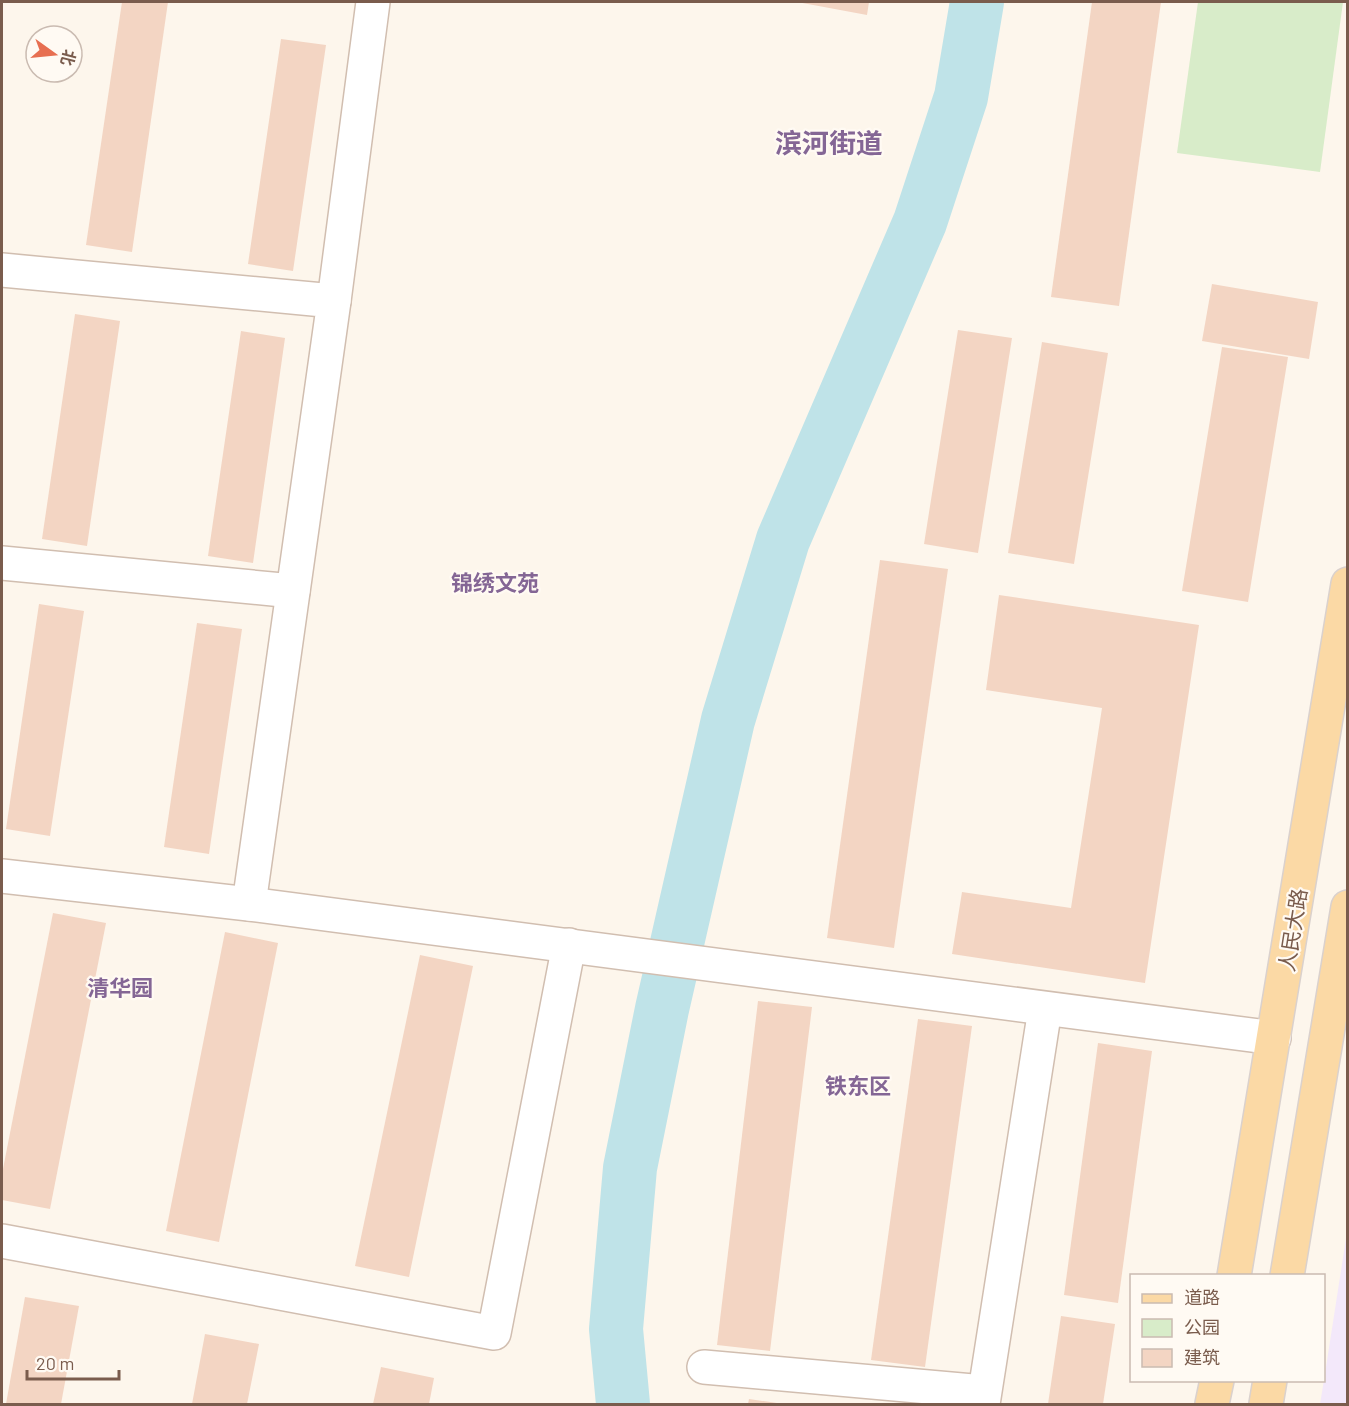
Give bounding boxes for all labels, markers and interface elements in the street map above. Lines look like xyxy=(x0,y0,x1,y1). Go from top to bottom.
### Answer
north arrow xyxy=(24,24,84,84)
text: 北 xyxy=(58,48,80,68)
district label: 滨河街道 xyxy=(775,126,883,158)
district label: 锦绣文苑 xyxy=(451,569,539,595)
street label: 人民大路 xyxy=(1273,887,1311,973)
district label: 清华园 xyxy=(87,974,153,1000)
district label: 铁东区 xyxy=(825,1072,891,1098)
legend xyxy=(1130,1274,1325,1382)
text: 道路 xyxy=(1184,1286,1220,1308)
text: 公园 xyxy=(1184,1316,1220,1338)
scale bar xyxy=(27,1343,118,1381)
text: 建筑 xyxy=(1184,1346,1220,1368)
text: 20 m xyxy=(36,1352,74,1374)

